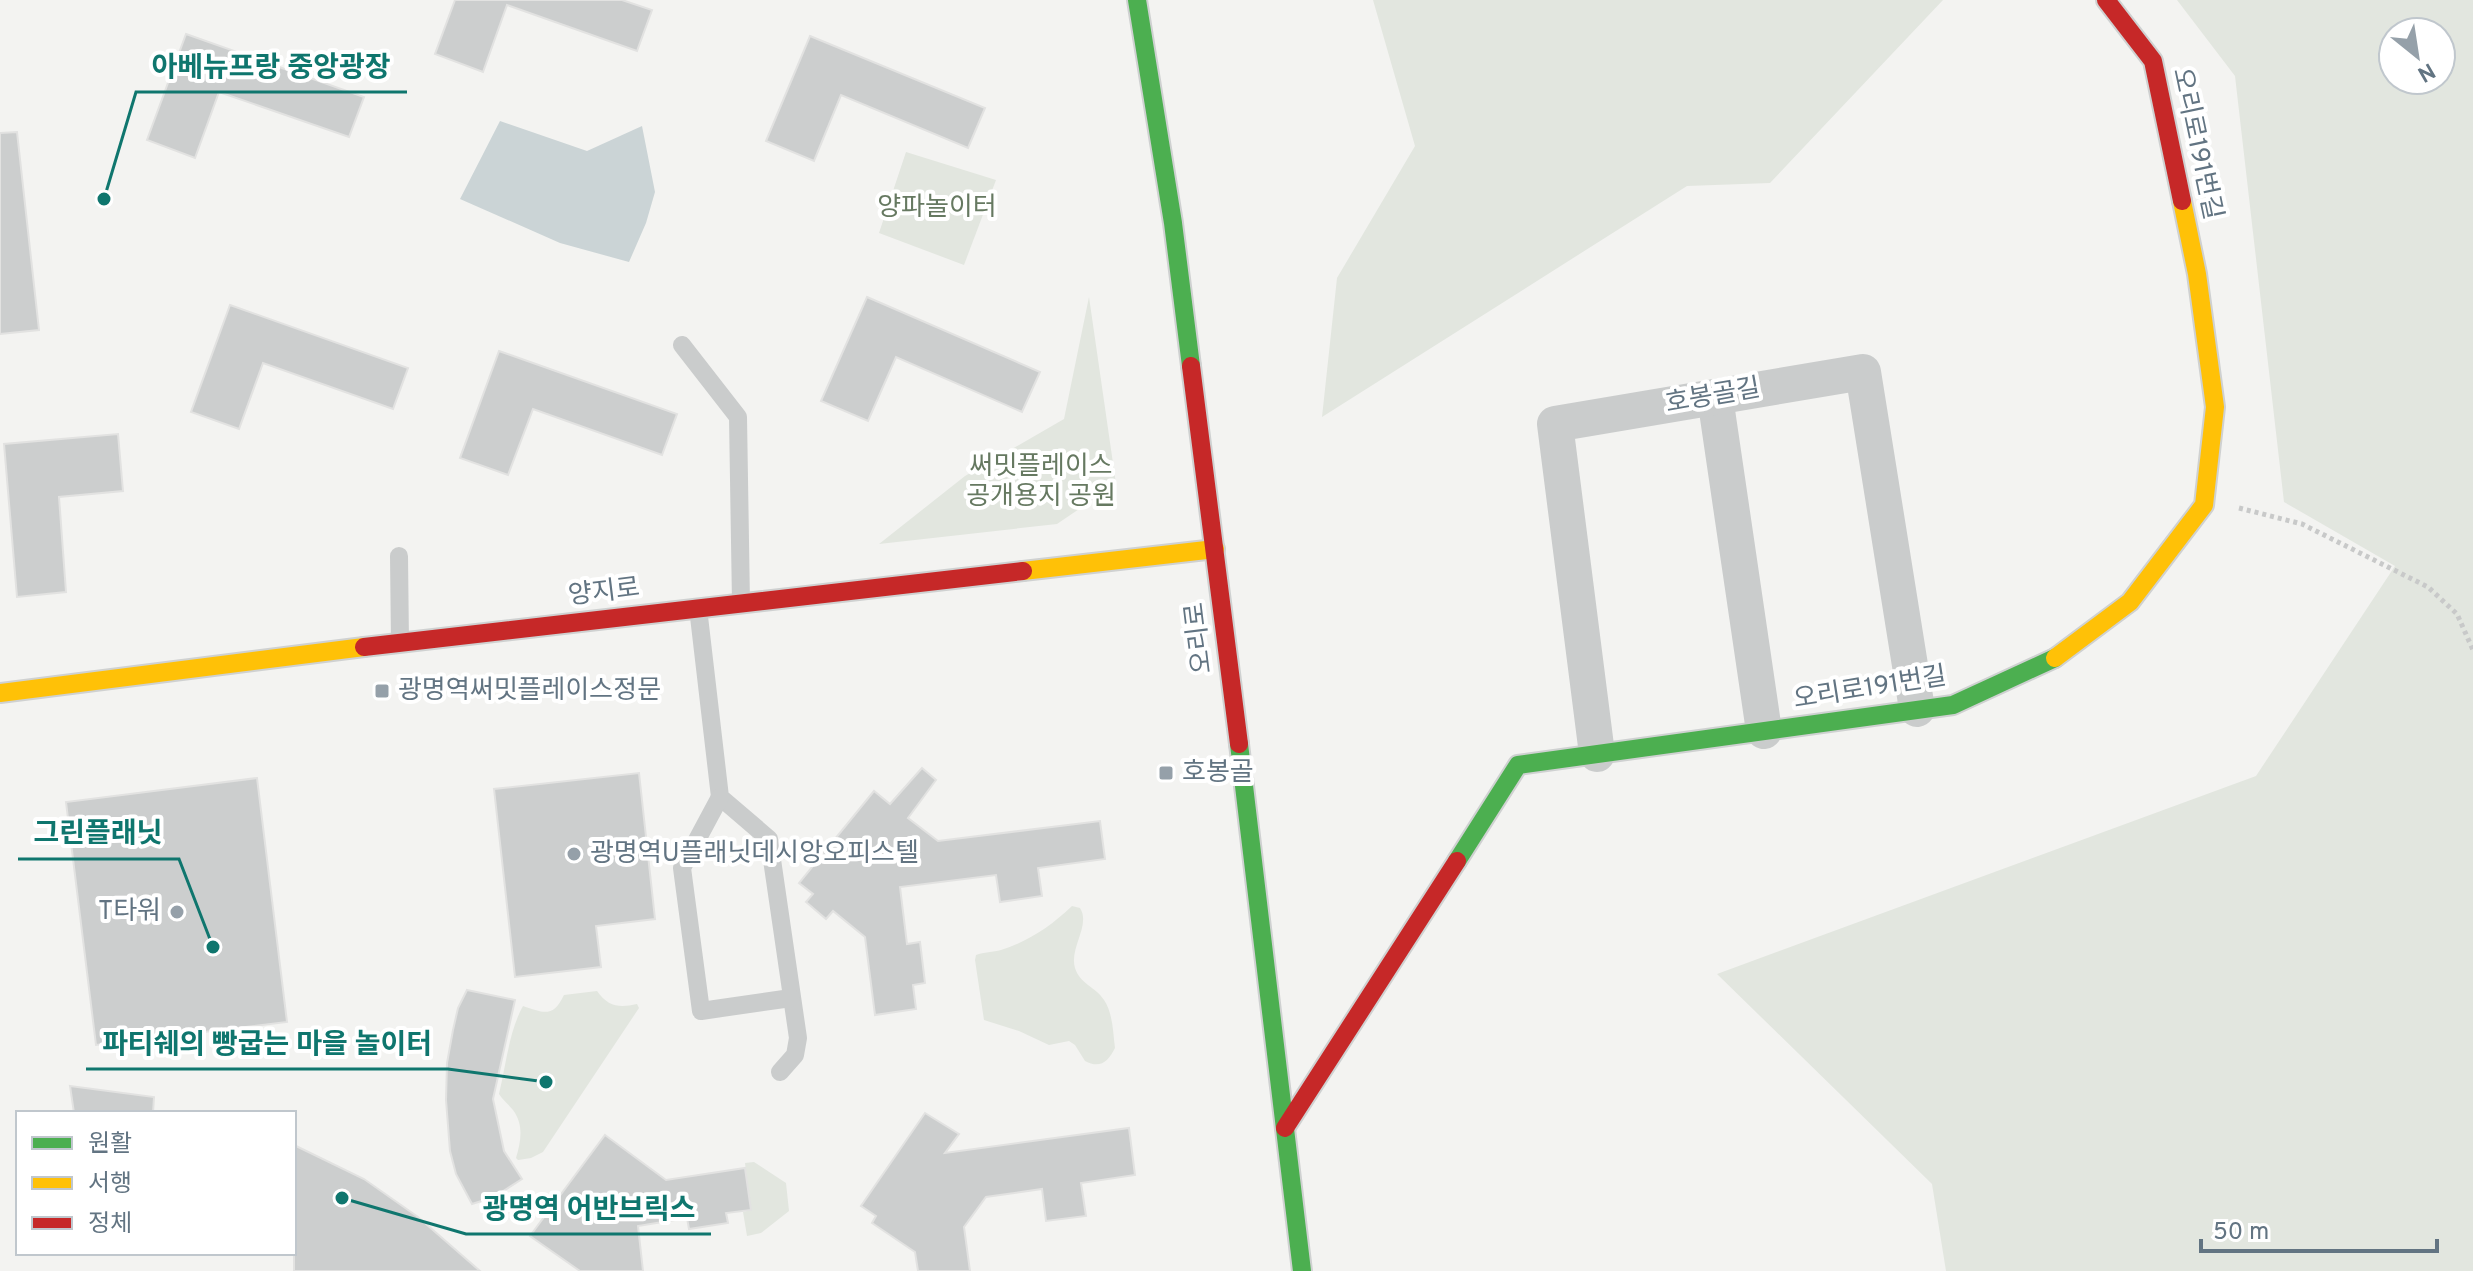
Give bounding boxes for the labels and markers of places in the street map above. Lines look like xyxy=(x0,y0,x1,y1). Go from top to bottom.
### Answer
callout: 아베뉴프랑 중앙광장 xyxy=(136,40,407,92)
place label: 광명역써밋플레이스정문 xyxy=(398,675,661,708)
marker: 광명역써밋플레이스정문 xyxy=(373,682,391,700)
place label: 호봉골 xyxy=(1182,757,1254,790)
marker: 호봉골 xyxy=(1157,764,1175,782)
callout: 그린플래닛 xyxy=(18,807,179,859)
place label: 광명역U플래닛데시앙오피스텔 xyxy=(590,838,919,871)
marker: 광명역U플래닛데시앙오피스텔 xyxy=(565,845,583,863)
place label: T타워 xyxy=(98,896,161,929)
marker: T타워 xyxy=(168,903,186,921)
callout: 파티쉐의 빵굽는 마을 놀이터 xyxy=(86,1017,448,1069)
callout: 광명역 어반브릭스 xyxy=(466,1182,711,1234)

